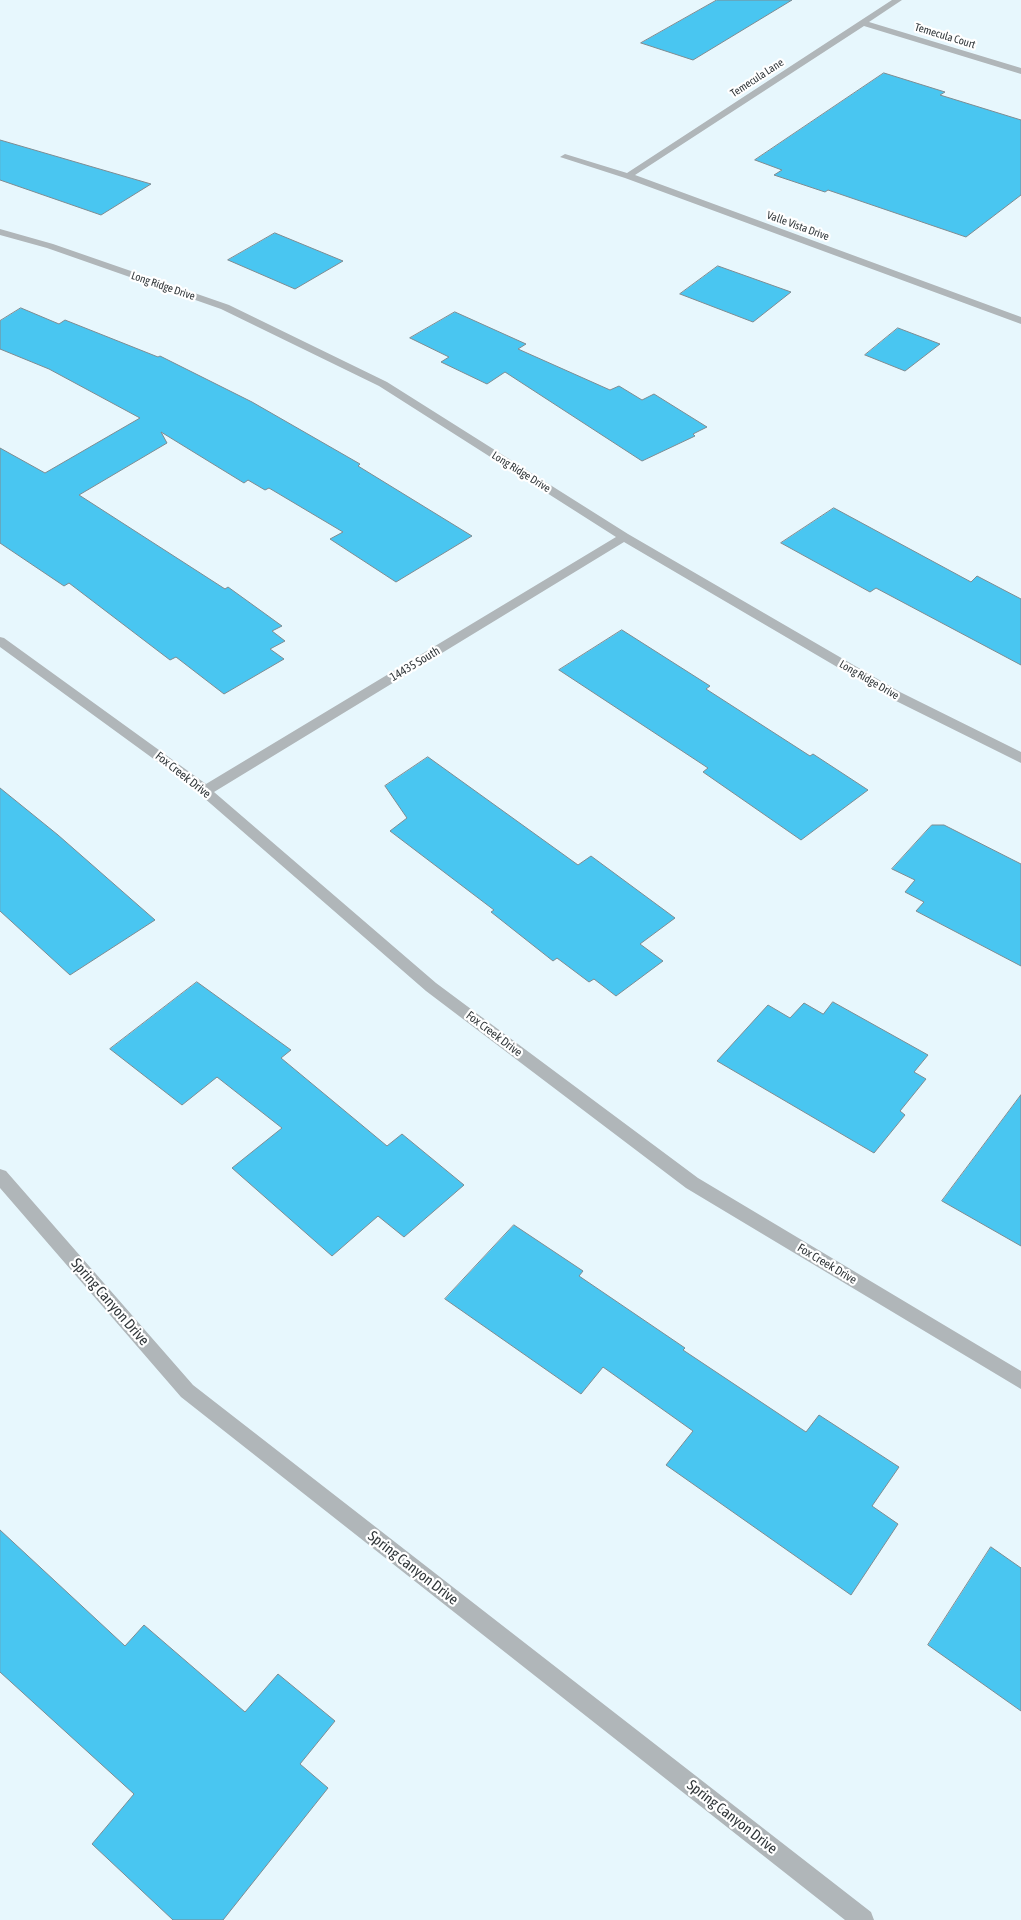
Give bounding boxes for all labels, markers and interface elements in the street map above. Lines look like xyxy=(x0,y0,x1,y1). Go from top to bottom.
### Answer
street label: Temecula Court xyxy=(913,21,977,51)
street label: Temecula Lane xyxy=(728,56,786,100)
street label: Valle Vista Drive xyxy=(765,209,831,243)
street label: Long Ridge Drive xyxy=(129,269,197,303)
street label: Long Ridge Drive xyxy=(489,449,553,495)
street label: 14435 South xyxy=(387,644,443,684)
street label: Long Ridge Drive xyxy=(837,658,901,702)
street label: Fox Creek Drive xyxy=(152,749,214,801)
street label: Fox Creek Drive xyxy=(463,1008,525,1060)
street label: Fox Creek Drive xyxy=(795,1241,859,1287)
street label: Spring Canyon Drive xyxy=(67,1255,153,1349)
street label: Spring Canyon Drive xyxy=(364,1527,462,1609)
street label: Spring Canyon Drive xyxy=(683,1776,781,1858)

